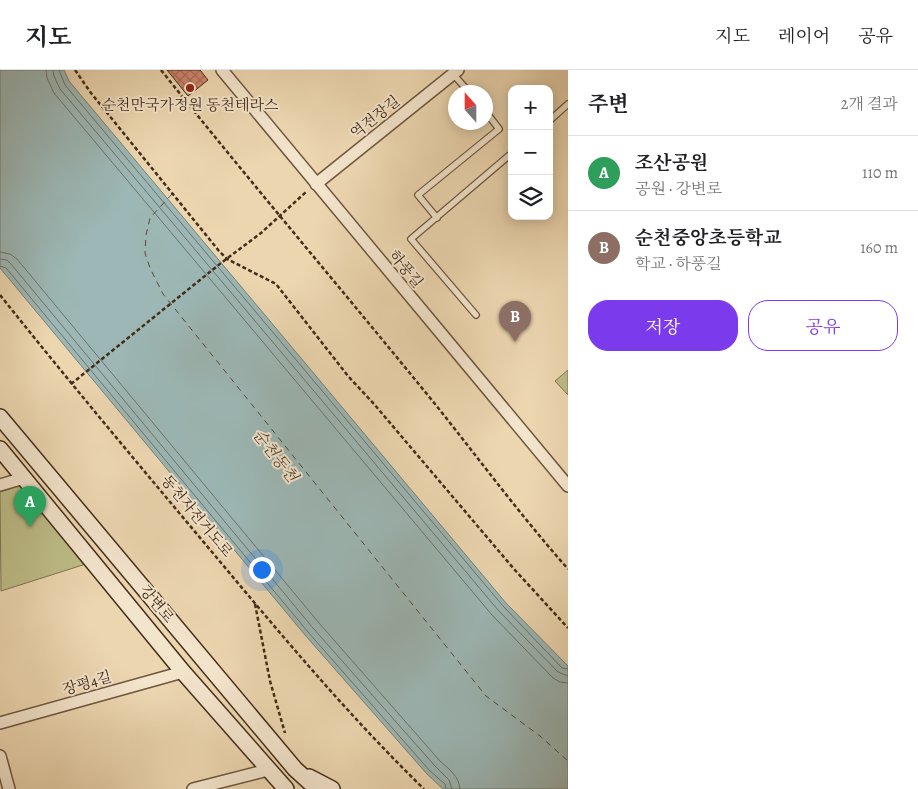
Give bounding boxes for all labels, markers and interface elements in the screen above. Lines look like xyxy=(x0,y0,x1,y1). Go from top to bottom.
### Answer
text: 지도 xyxy=(25,21,71,53)
text: 지도 xyxy=(715,24,750,48)
text: 레이어 xyxy=(778,24,830,48)
text: 공유 xyxy=(858,24,893,48)
marker: 순천만국가정원 동천테라스 xyxy=(184,82,196,94)
north arrow xyxy=(448,85,493,130)
map controls xyxy=(508,85,553,220)
button: + xyxy=(508,85,553,130)
text: 주변 xyxy=(588,90,629,118)
street label: 역전장길 xyxy=(346,91,404,143)
text: 2개 결과 xyxy=(841,93,898,115)
place label: 순천만국가정원 동천테라스 xyxy=(102,95,279,115)
button: − xyxy=(508,130,553,175)
text: 조산공원 xyxy=(635,150,708,176)
text: A xyxy=(599,162,609,184)
text: 110 m xyxy=(862,162,898,184)
button: layers xyxy=(508,175,553,220)
text: 공원 · 강변로 xyxy=(635,178,722,200)
text: 순천중앙초등학교 xyxy=(635,225,782,251)
text: B xyxy=(599,237,609,259)
text: 160 m xyxy=(860,237,898,259)
street label: 하풍길 xyxy=(384,246,428,292)
text: 학교 · 하풍길 xyxy=(635,253,722,275)
button: 저장 xyxy=(588,300,738,351)
button: 공유 xyxy=(748,300,898,351)
pin: B xyxy=(499,301,531,342)
water label: 순천동천 xyxy=(248,424,304,488)
street label: 동천자전거도로 xyxy=(157,471,238,562)
pin: A xyxy=(14,486,46,527)
your location xyxy=(249,557,275,583)
street label: 강변로 xyxy=(135,581,179,627)
street label: 장평4길 xyxy=(60,666,114,700)

